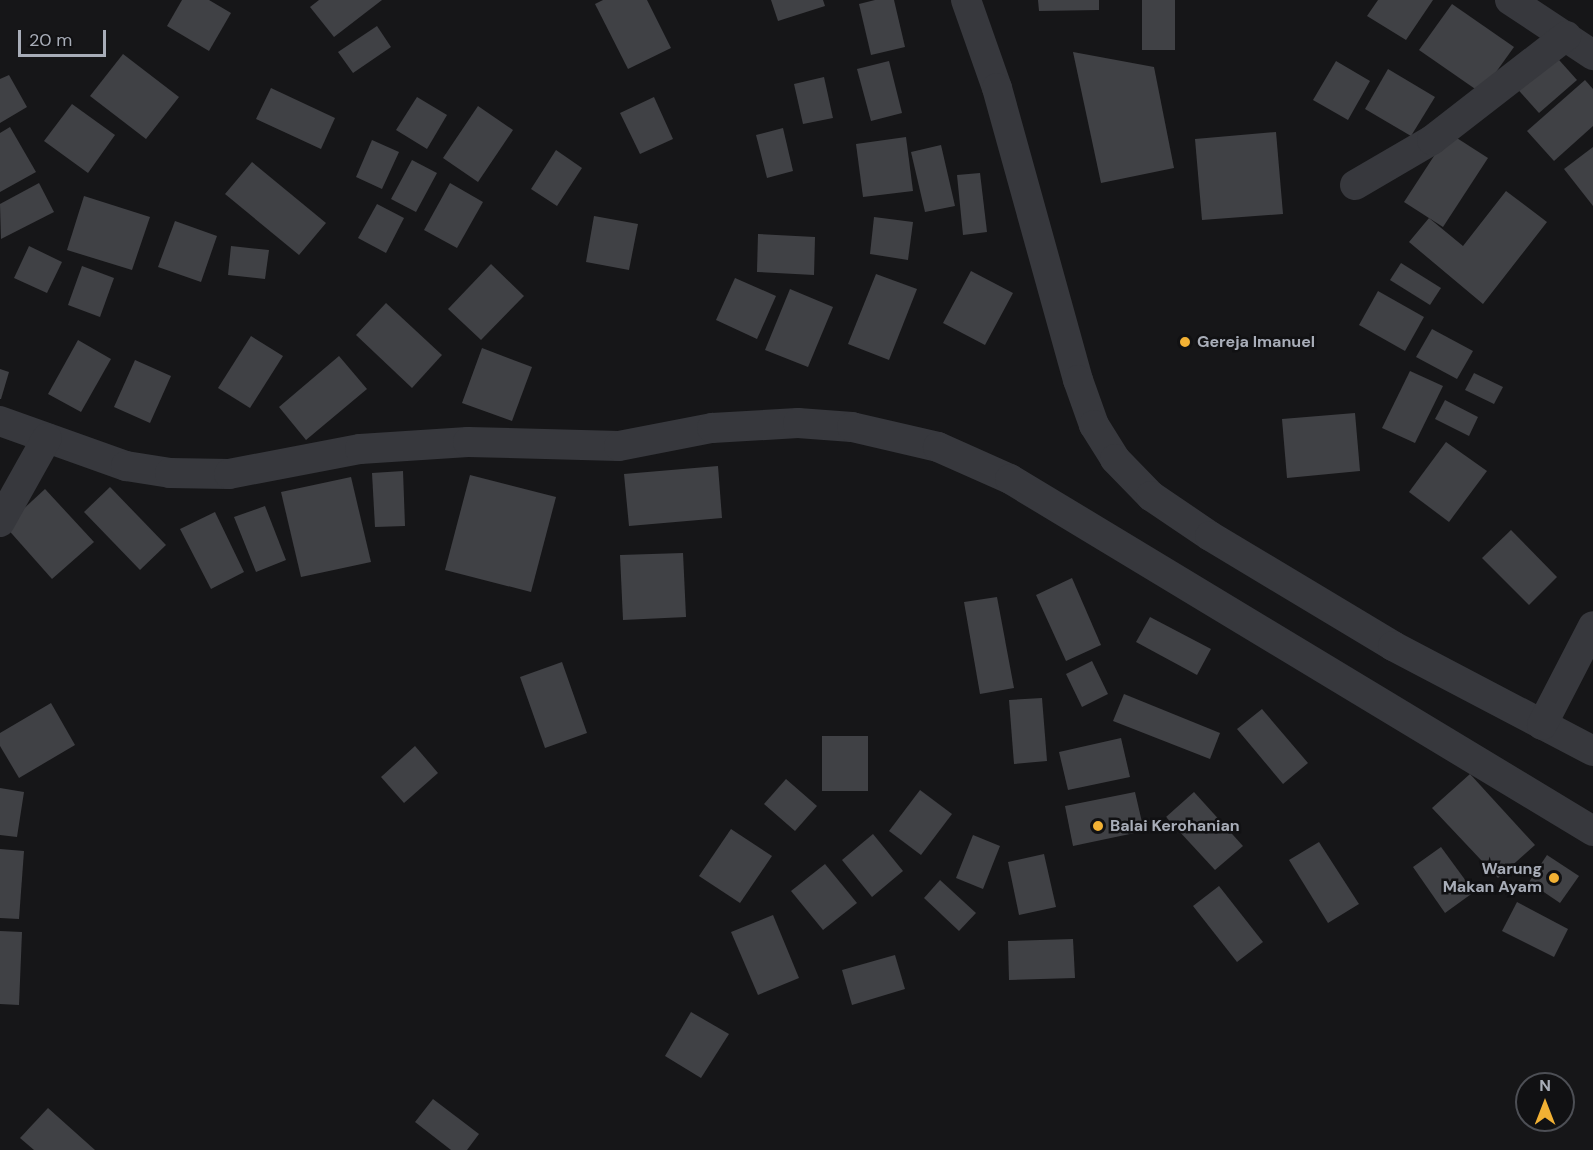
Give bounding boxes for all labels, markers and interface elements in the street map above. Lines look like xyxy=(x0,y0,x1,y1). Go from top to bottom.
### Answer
scale bar xyxy=(21,18,110,56)
text: 20 m xyxy=(29,28,72,52)
place label: Gereja Imanuel xyxy=(1197,332,1315,352)
marker: Gereja Imanuel xyxy=(1178,335,1192,349)
place label: Balai Kerohanian xyxy=(1110,816,1240,836)
marker: Balai Kerohanian xyxy=(1091,819,1105,833)
place label: Warung Makan Ayam xyxy=(1443,859,1542,897)
marker: Warung Makan Ayam xyxy=(1547,871,1561,885)
north arrow xyxy=(1515,1072,1575,1132)
text: N xyxy=(1539,1075,1551,1096)

